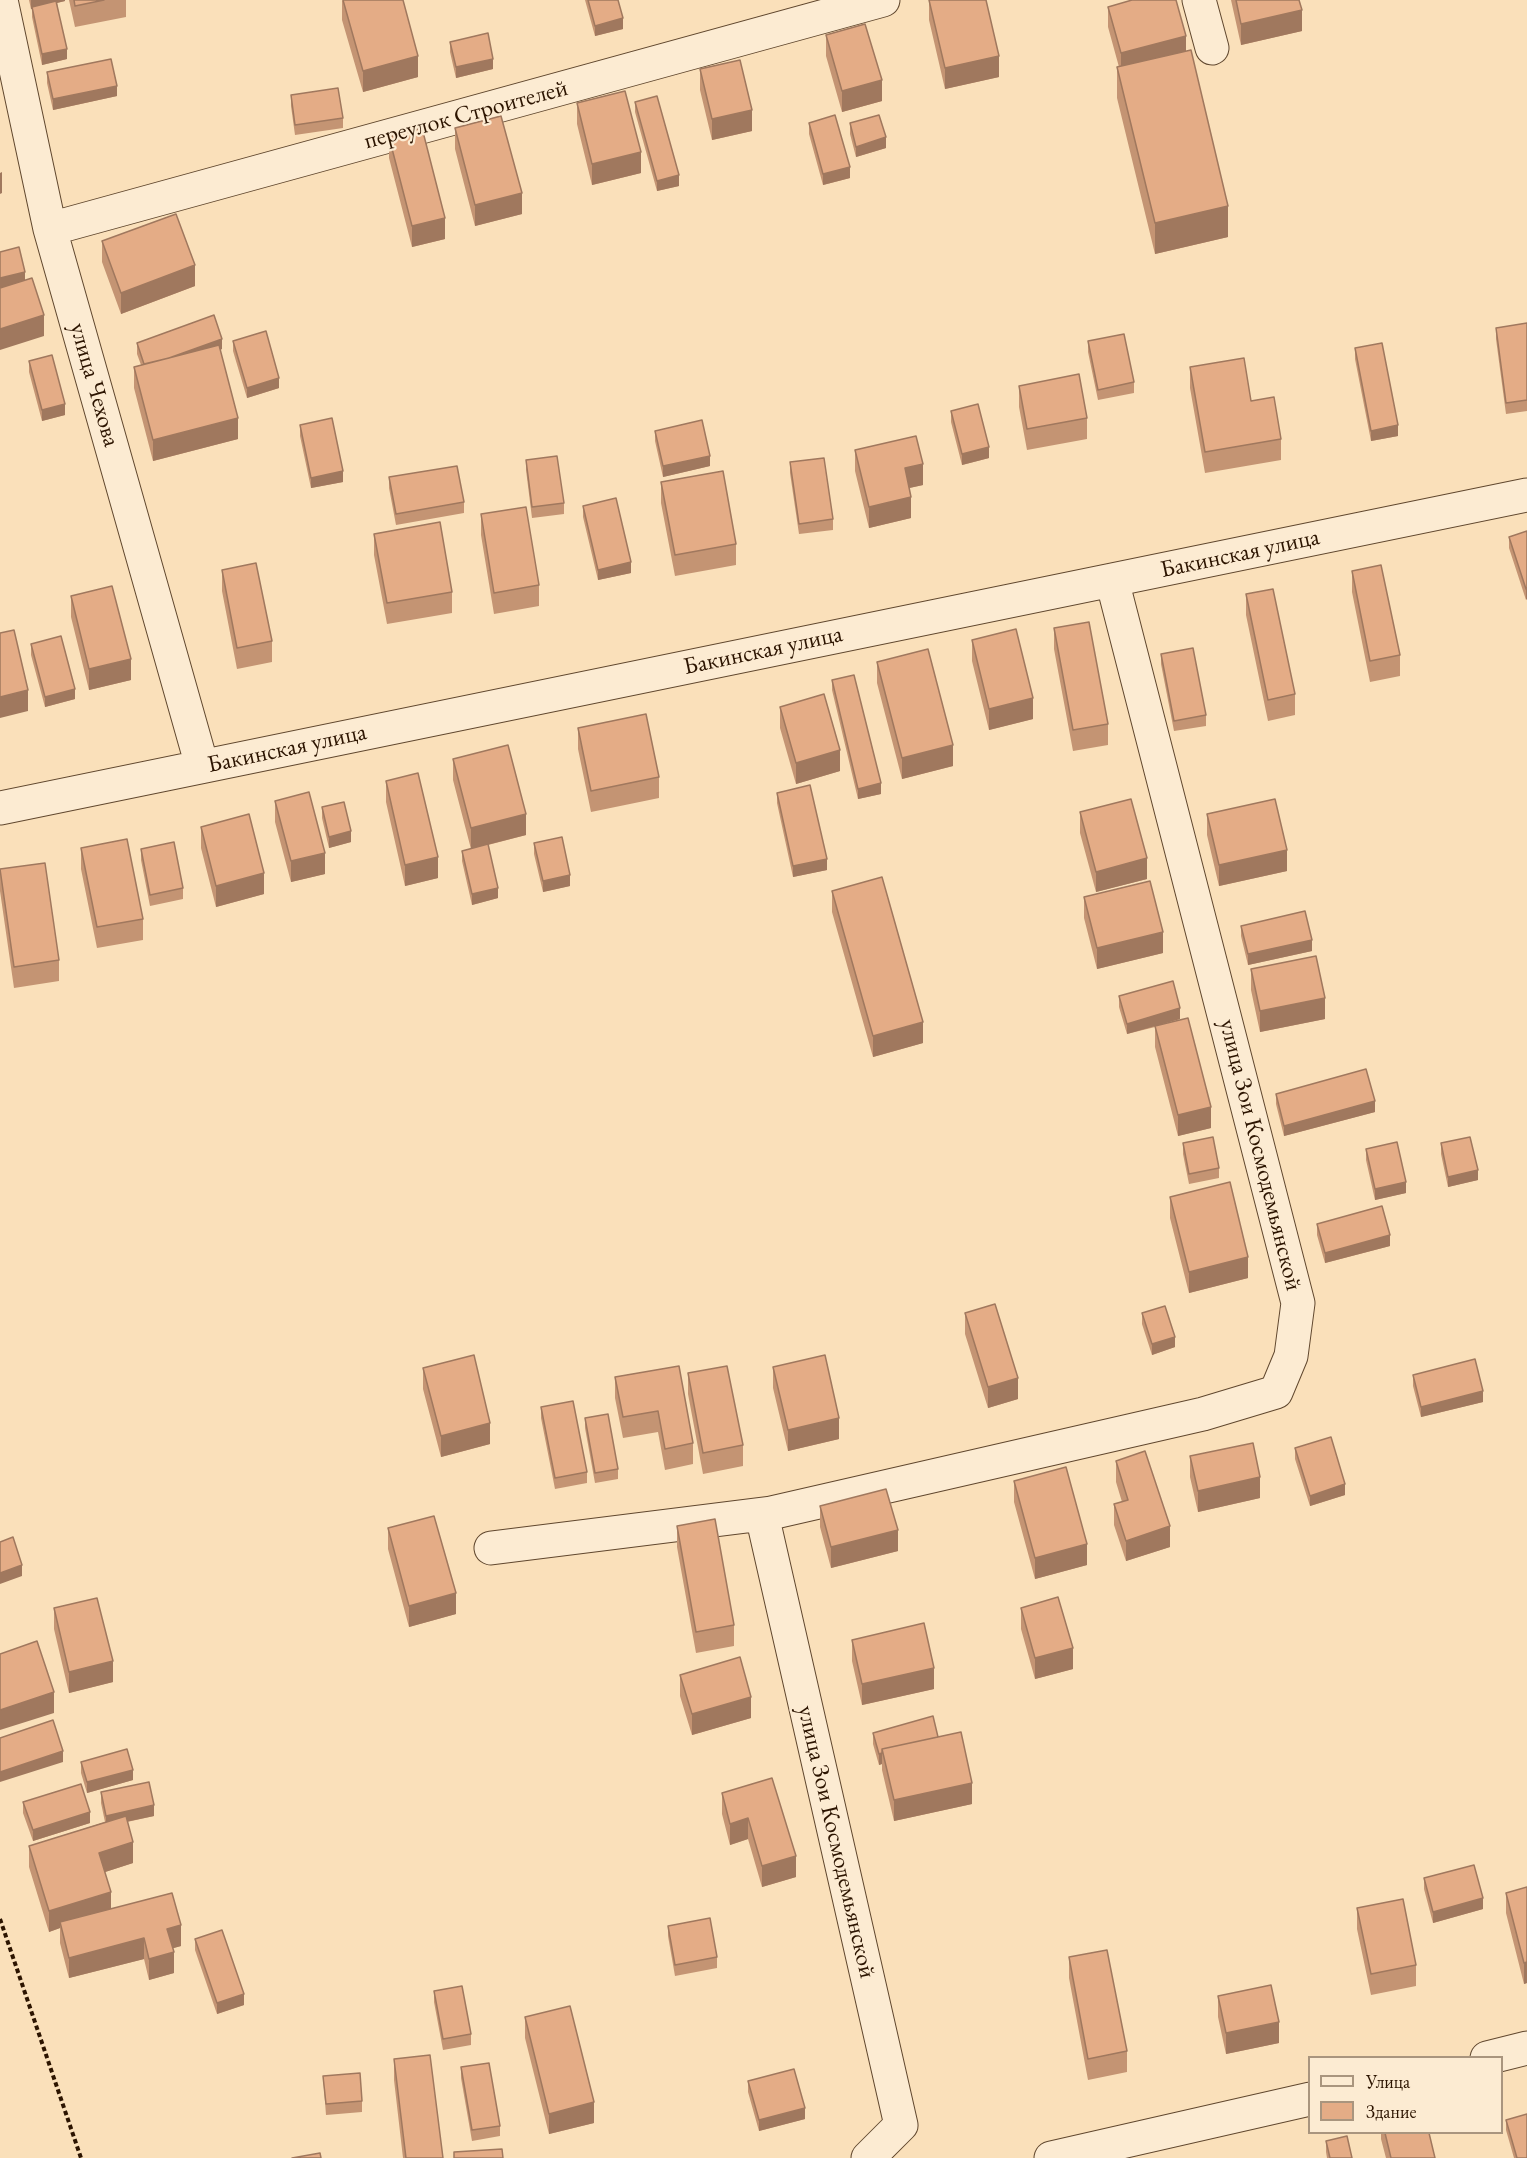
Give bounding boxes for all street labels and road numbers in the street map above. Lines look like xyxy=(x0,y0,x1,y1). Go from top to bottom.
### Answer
street label: переулок Строителей xyxy=(361,74,571,156)
street label: улица Чехова xyxy=(63,320,125,450)
street label: Бакинская улица xyxy=(1158,523,1322,585)
street label: Бакинская улица xyxy=(681,620,845,682)
street label: Бакинская улица xyxy=(205,718,369,780)
street label: улица Зои Космодемьянской xyxy=(1212,1016,1308,1294)
street label: улица Зои Космодемьянской xyxy=(791,1703,881,1981)

